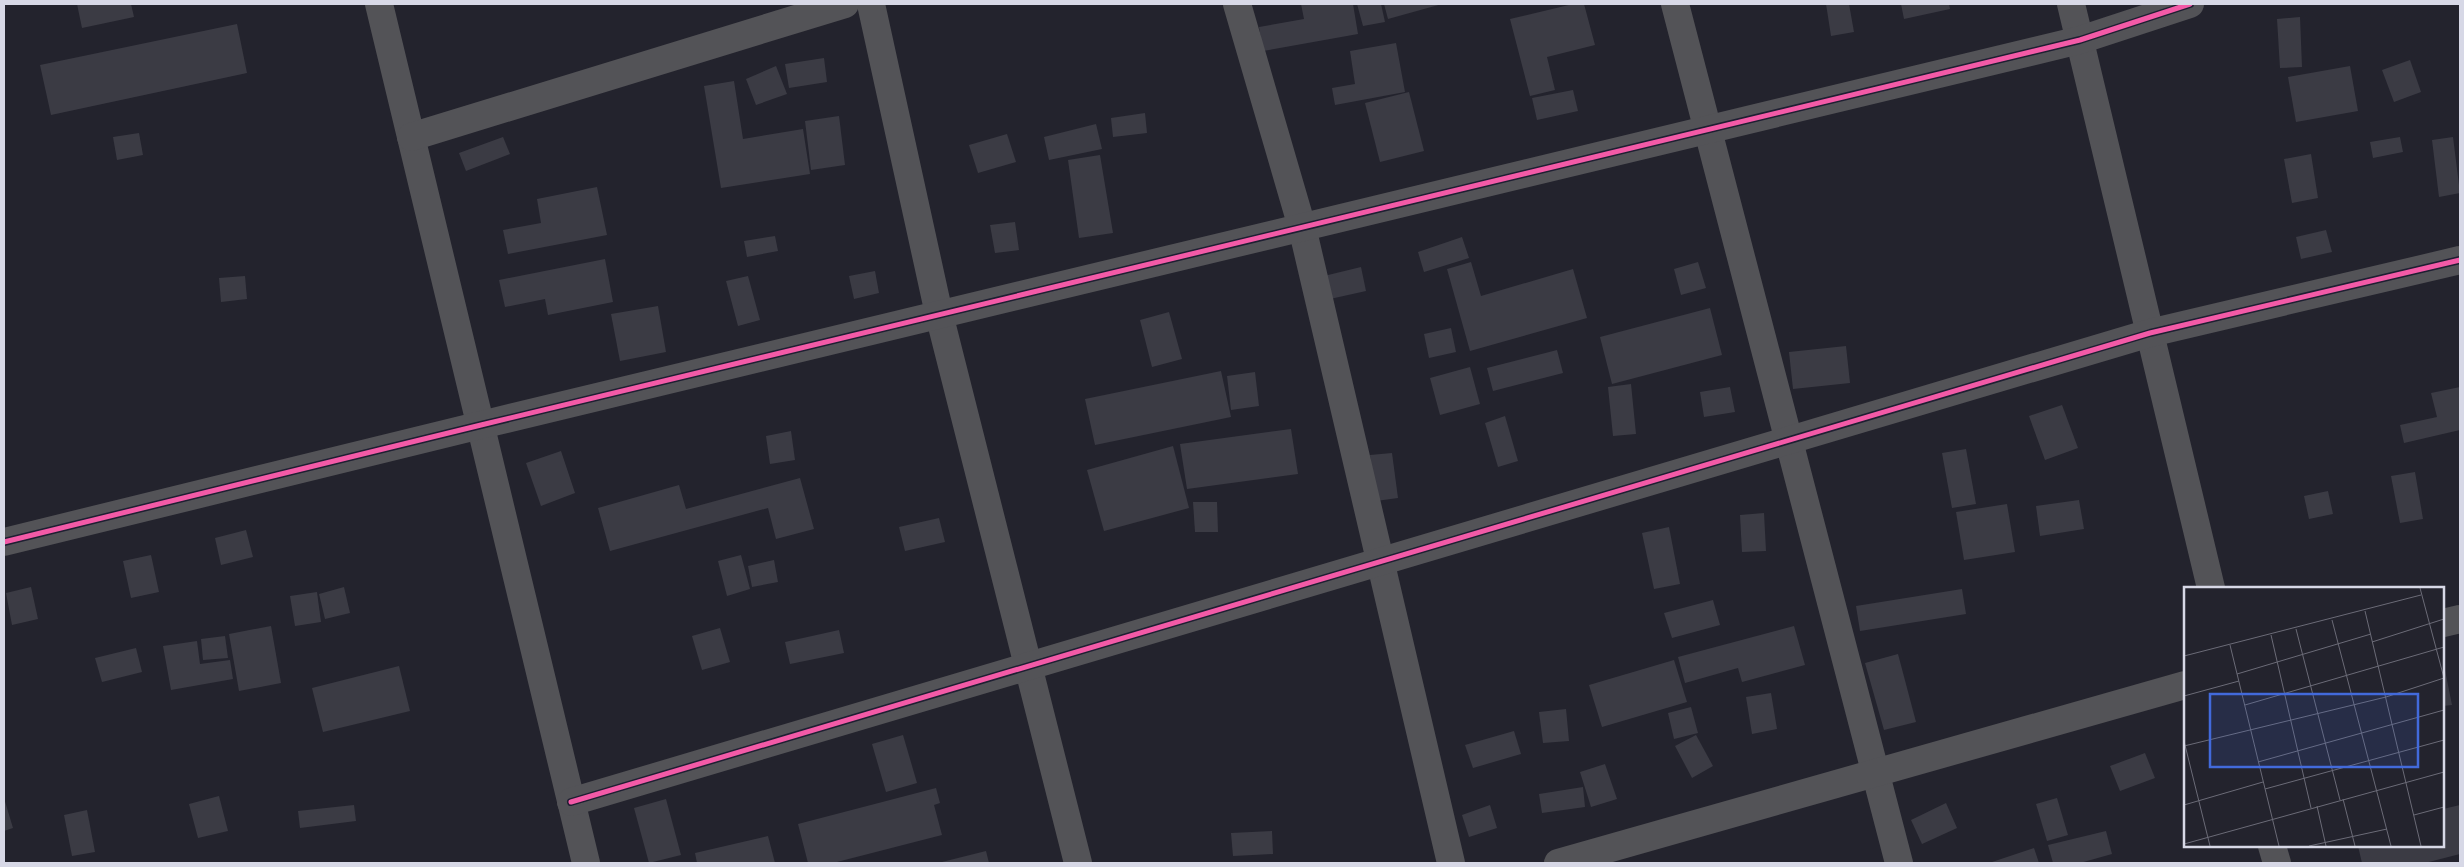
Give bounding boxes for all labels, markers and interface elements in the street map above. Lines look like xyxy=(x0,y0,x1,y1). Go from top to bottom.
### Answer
inset map xyxy=(2184,587,2444,847)

